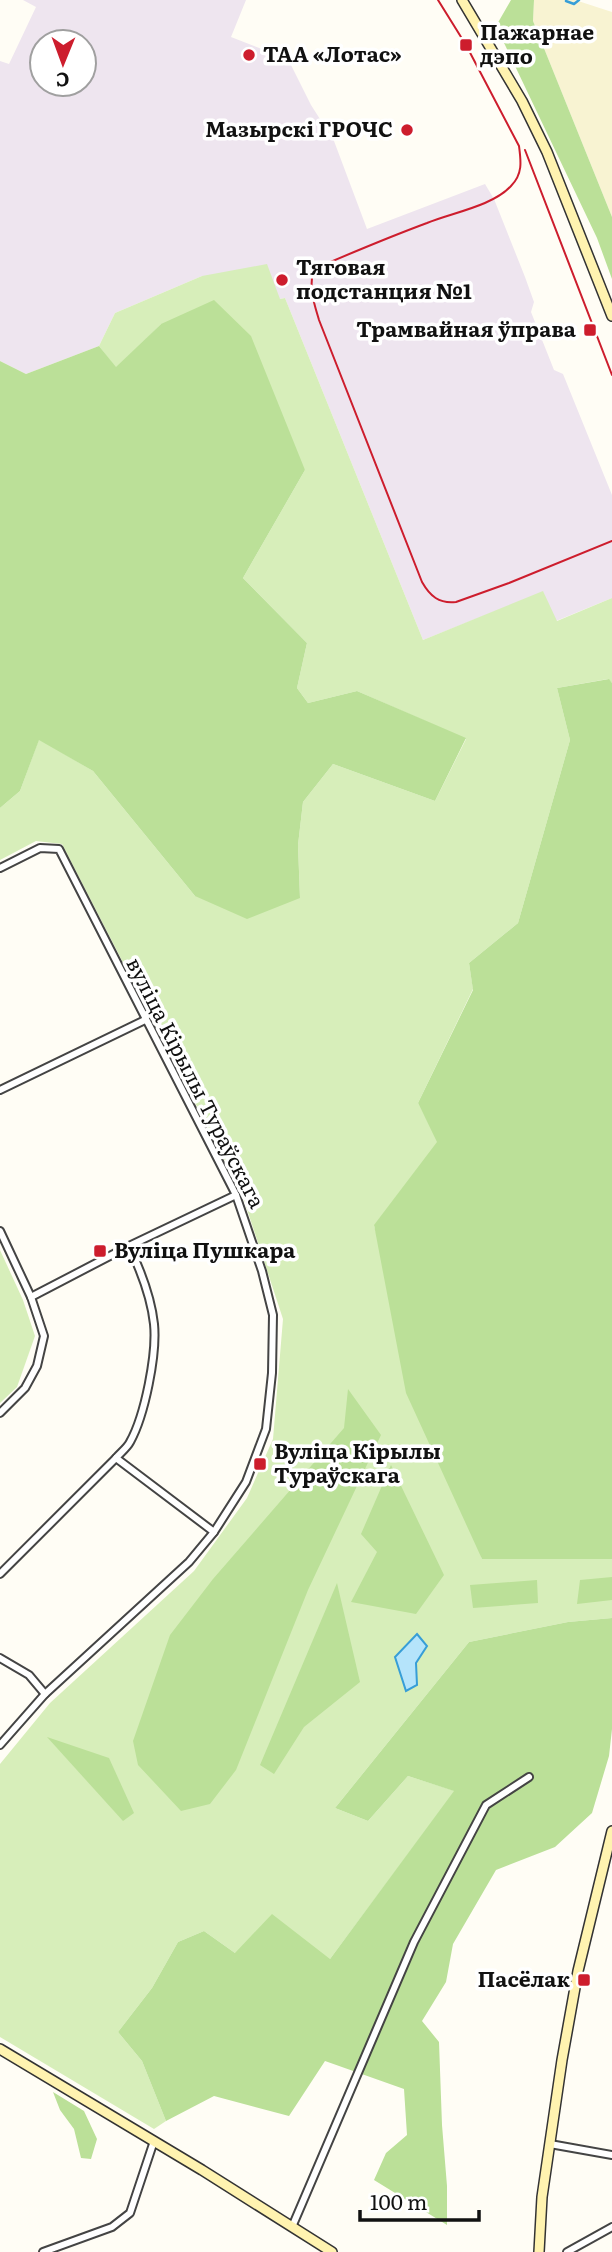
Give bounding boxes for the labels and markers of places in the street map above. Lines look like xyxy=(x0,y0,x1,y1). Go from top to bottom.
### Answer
place label: Пажарнае дэпо xyxy=(480,15,594,70)
place label: ТАА «Лотас» xyxy=(263,37,402,68)
marker: Пажарнае дэпо xyxy=(458,37,474,53)
marker: ТАА «Лотас» xyxy=(241,47,257,63)
place label: Мазырскі ГРОЧС xyxy=(205,112,393,143)
marker: Мазырскі ГРОЧС xyxy=(399,122,415,138)
place label: Тяговая подстанция №1 xyxy=(296,250,472,305)
marker: Тяговая подстанция №1 xyxy=(274,272,290,288)
place label: Трамвайная ўправа xyxy=(356,312,577,343)
marker: Трамвайная ўправа xyxy=(582,322,598,338)
place label: Вуліца Пушкара xyxy=(114,1233,296,1264)
marker: Вуліца Пушкара xyxy=(92,1243,108,1259)
place label: Вуліца Кірылы Тураўскага xyxy=(274,1434,441,1489)
marker: Вуліца Кірылы Тураўскага xyxy=(252,1456,268,1472)
place label: Пасёлак xyxy=(477,1962,570,1993)
marker: Пасёлак xyxy=(576,1972,592,1988)

